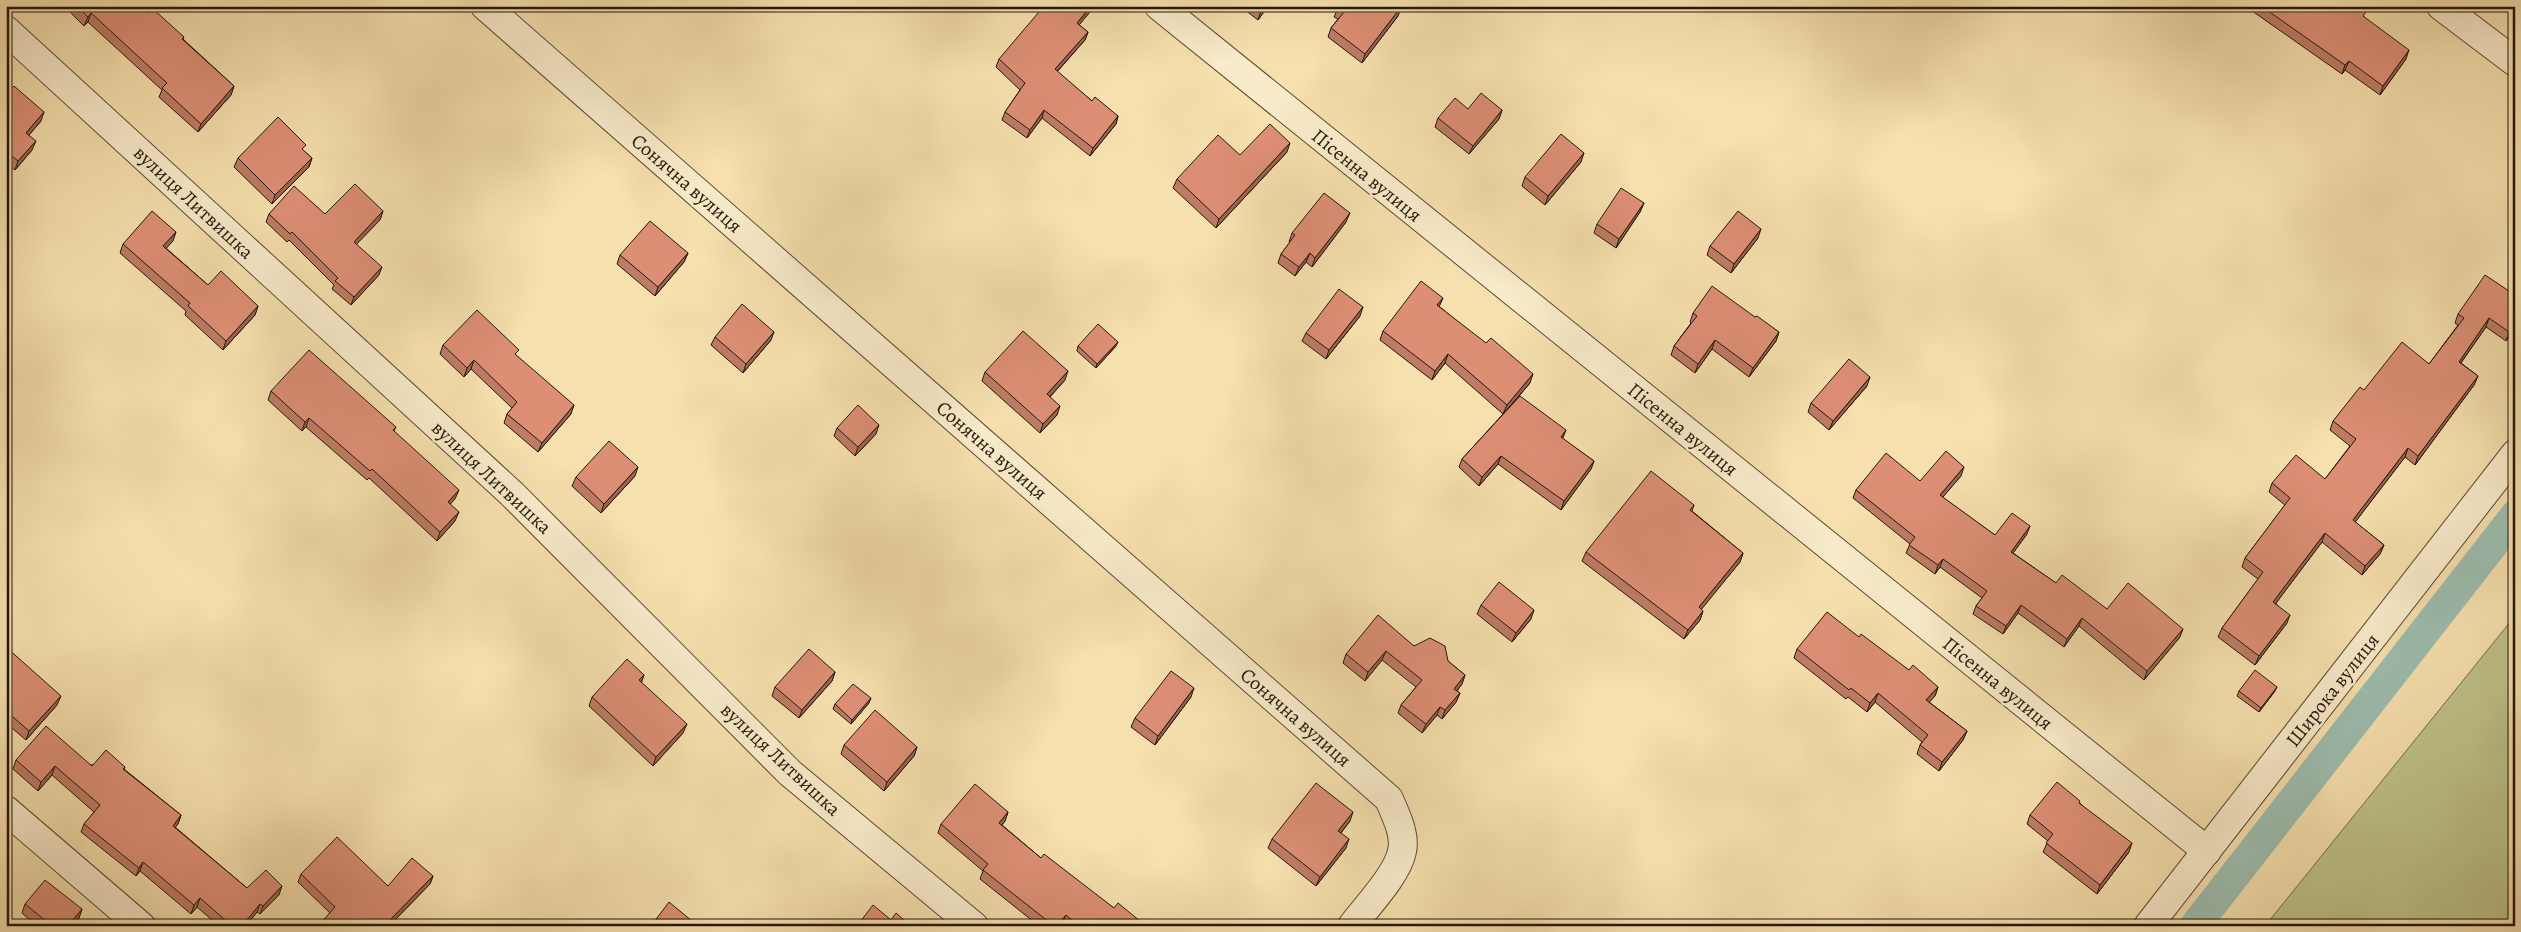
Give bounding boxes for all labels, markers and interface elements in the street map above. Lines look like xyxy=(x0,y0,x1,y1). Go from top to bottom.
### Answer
street label: Пісенна вулиця xyxy=(1306,123,1427,228)
street label: Сонячна вулиця xyxy=(625,128,748,239)
street label: вулиця Литвишка xyxy=(128,140,260,266)
street label: Пісенна вулиця xyxy=(1622,377,1743,482)
street label: Сонячна вулиця xyxy=(930,395,1053,506)
street label: вулиця Литвишка xyxy=(426,415,558,541)
street label: Широка вулиця xyxy=(2279,628,2385,753)
street label: Пісенна вулиця xyxy=(1937,631,2058,736)
street label: Сонячна вулиця xyxy=(1234,662,1357,773)
street label: вулиця Литвишка xyxy=(715,697,847,823)

